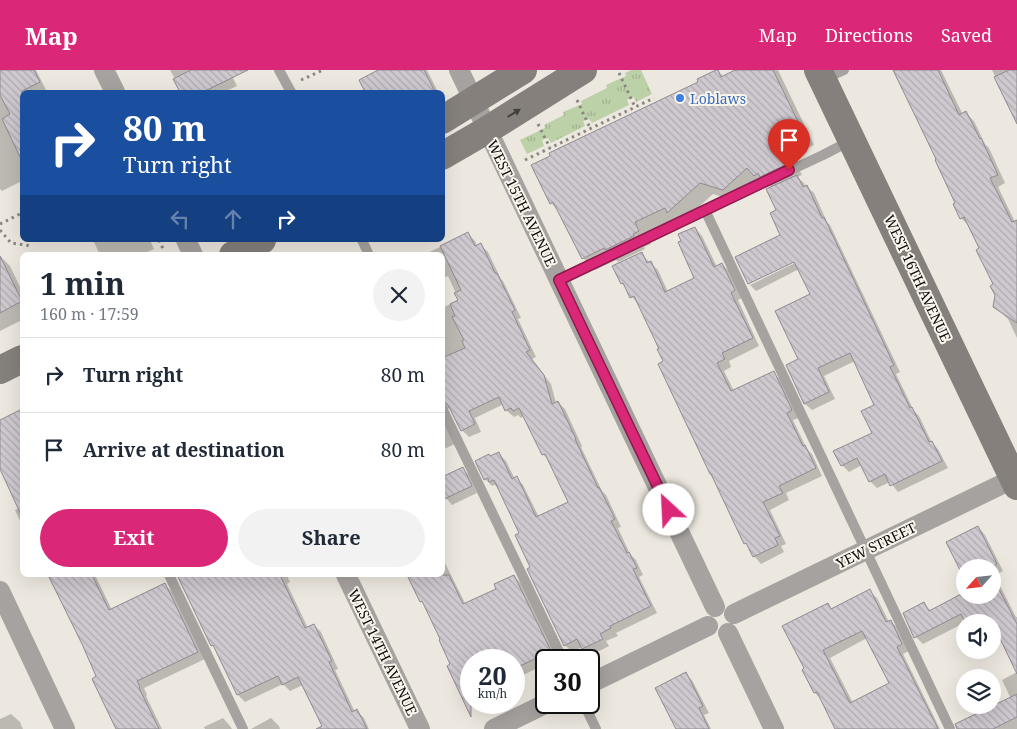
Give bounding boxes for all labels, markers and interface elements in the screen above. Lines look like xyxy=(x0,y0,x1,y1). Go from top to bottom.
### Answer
text: Map xyxy=(25,19,78,52)
text: Map xyxy=(759,23,797,47)
text: Directions xyxy=(825,23,913,47)
text: Saved xyxy=(941,23,992,47)
place label: Loblaws xyxy=(690,89,746,108)
marker: Loblaws xyxy=(674,92,686,104)
text: 80 m xyxy=(123,104,206,151)
one-way arrow xyxy=(508,108,521,117)
icon: right xyxy=(40,110,105,175)
pin xyxy=(768,119,810,170)
icon: arrive xyxy=(775,126,803,154)
street label: WEST 15TH AVENUE xyxy=(483,137,561,270)
text: Turn right xyxy=(123,149,232,179)
icon: left xyxy=(166,205,194,233)
icon: ahead xyxy=(219,205,247,233)
icon: right xyxy=(272,205,300,233)
street label: WEST 16TH AVENUE xyxy=(880,211,956,345)
text: 1 min xyxy=(40,263,125,304)
button: close xyxy=(373,269,425,321)
text: 160 m · 17:59 xyxy=(40,303,139,325)
icon: right xyxy=(40,361,68,389)
text: Turn right xyxy=(83,362,183,388)
text: 80 m xyxy=(381,362,425,388)
icon: arrive xyxy=(40,436,68,464)
text: Arrive at destination xyxy=(83,437,285,463)
text: 80 m xyxy=(381,437,425,463)
position arrow xyxy=(642,483,694,535)
button: Exit xyxy=(40,509,228,567)
button: Share xyxy=(238,509,425,567)
street label: YEW STREET xyxy=(832,517,919,573)
north arrow xyxy=(956,559,1001,604)
map controls xyxy=(956,559,1001,714)
street label: WEST 14TH AVENUE xyxy=(344,586,422,719)
button: sound xyxy=(956,614,1001,659)
speed limit sign: 30 xyxy=(535,649,600,714)
text: 20 xyxy=(478,658,507,692)
button: layers xyxy=(956,669,1001,714)
text: km/h xyxy=(478,685,507,702)

